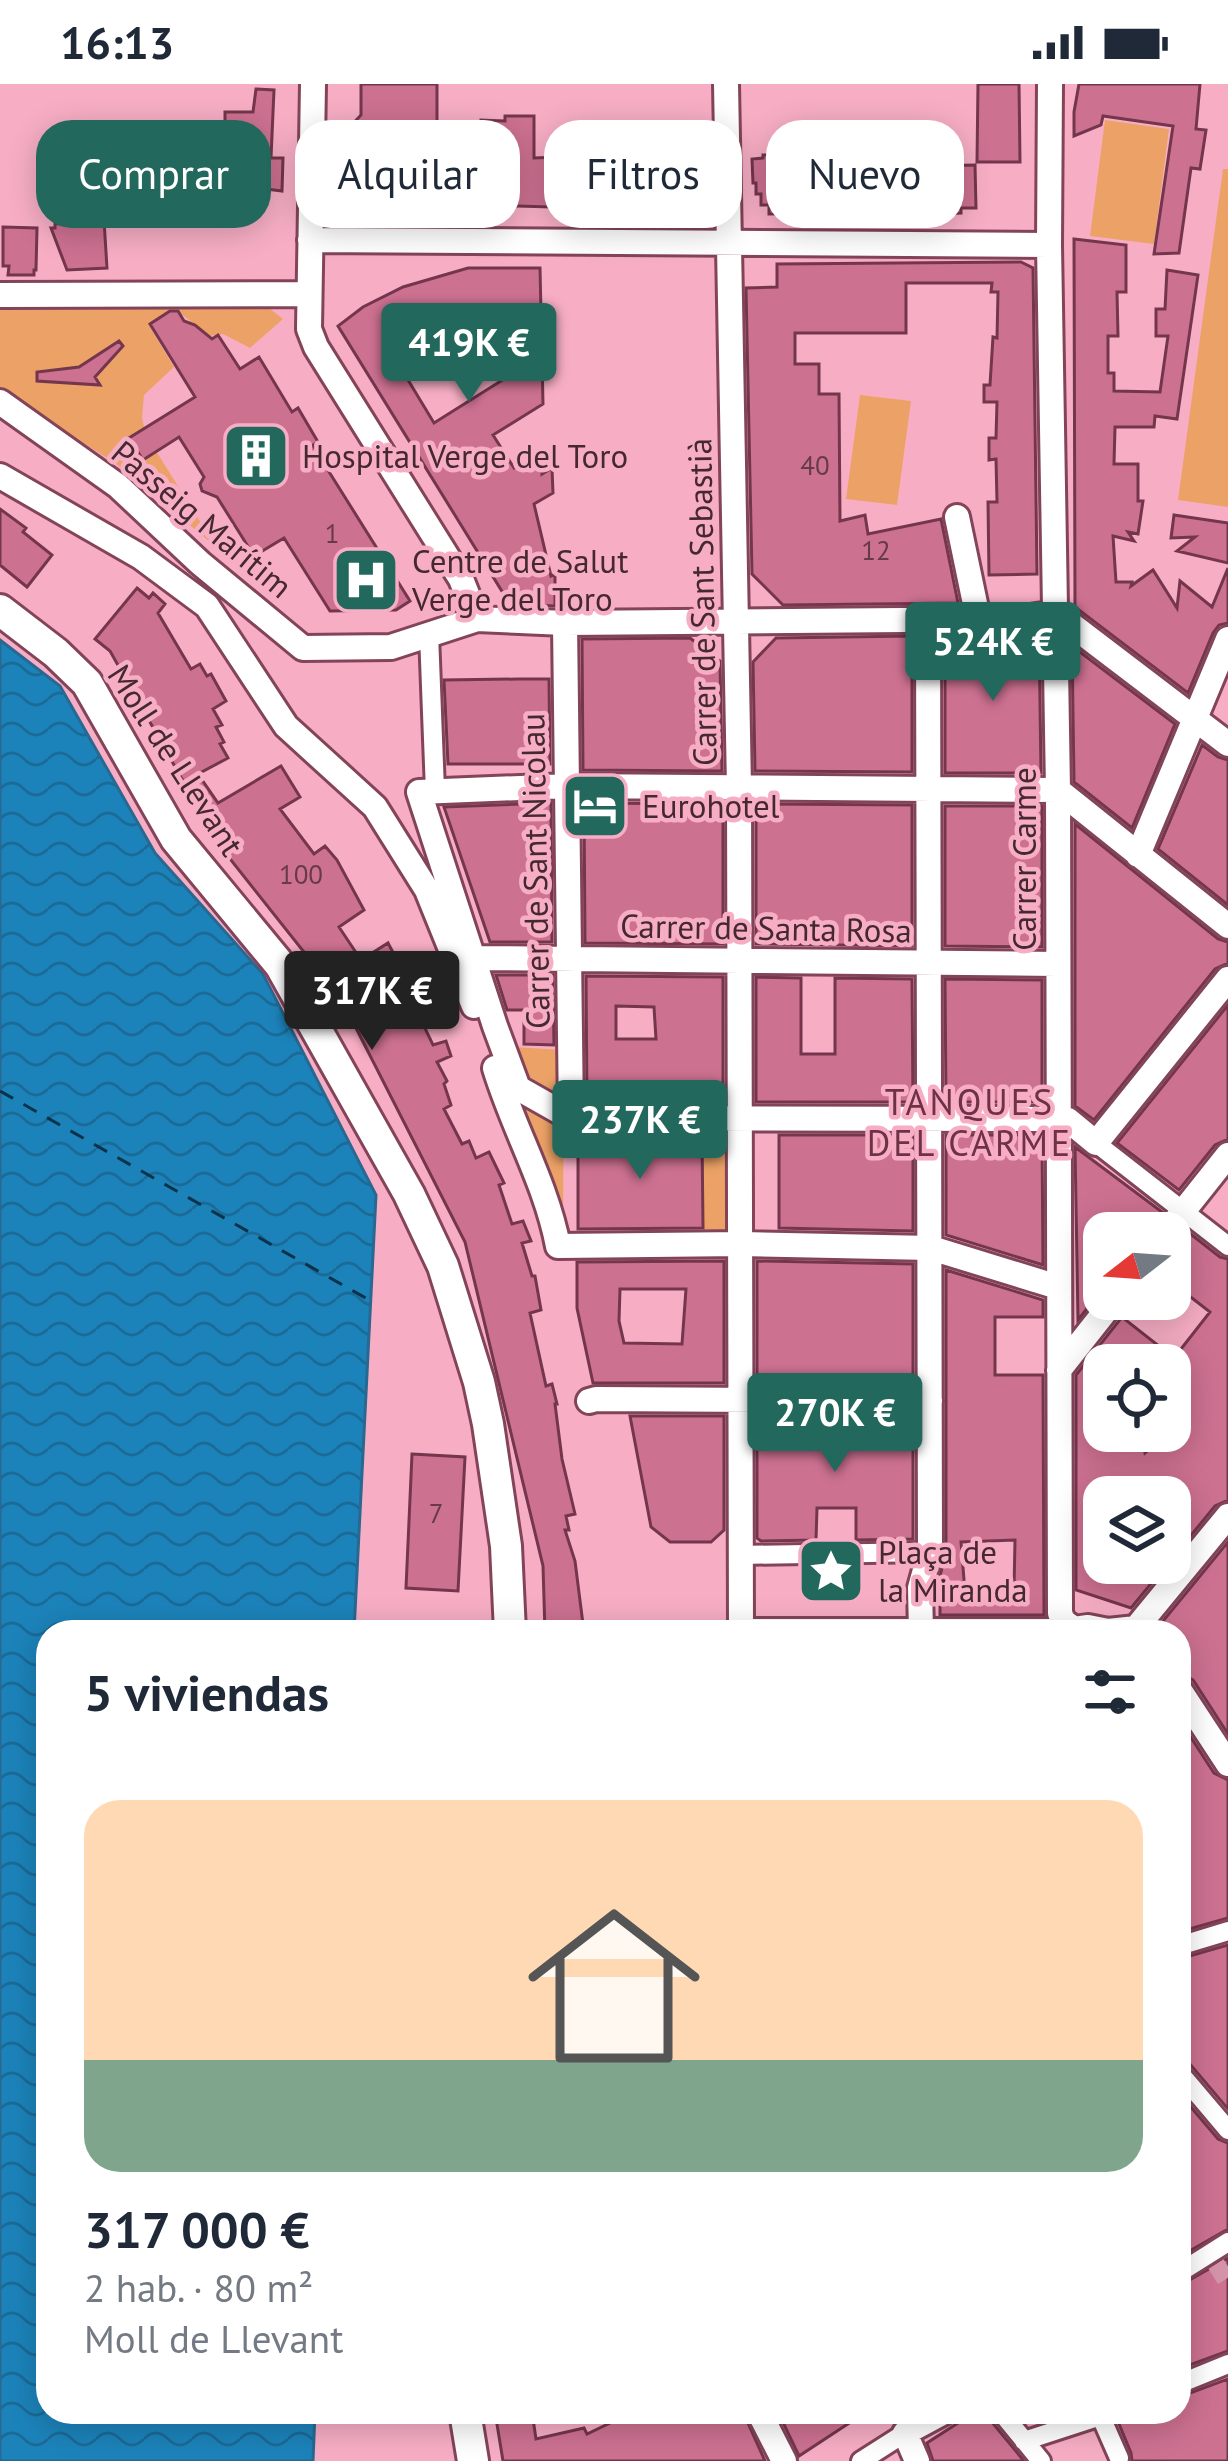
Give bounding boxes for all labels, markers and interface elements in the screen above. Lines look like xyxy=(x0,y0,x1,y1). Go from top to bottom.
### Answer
text: 16:13 xyxy=(60,13,174,71)
chip: Comprar xyxy=(36,120,271,228)
chip: Alquilar xyxy=(295,120,520,228)
chip: Filtros xyxy=(544,120,742,228)
chip: Nuevo xyxy=(766,120,964,228)
pin: 419K € xyxy=(371,303,567,405)
text: 419K € xyxy=(408,316,530,367)
building icon: Hospital Verge del Toro xyxy=(221,421,291,491)
street label: Passeig Marítim xyxy=(103,430,302,607)
place label: Hospital Verge del Toro xyxy=(302,434,628,477)
street label: Carrer de Sant Sebastià xyxy=(677,438,726,766)
house number: 40 xyxy=(800,448,830,482)
house number: 1 xyxy=(325,516,339,550)
house number: 12 xyxy=(861,533,891,567)
place label: Centre de Salut Verge del Toro xyxy=(411,539,628,620)
hospital icon: Centre de Salut Verge del Toro xyxy=(331,545,401,615)
pin: 524K € xyxy=(895,602,1091,704)
text: 524K € xyxy=(932,615,1054,666)
street label: Moll de Llevant xyxy=(99,656,254,863)
street label: Carrer de Sant Nicolau xyxy=(510,713,559,1029)
street label: Carrer Carme xyxy=(1002,767,1045,951)
hotel icon: Eurohotel xyxy=(560,771,630,841)
place label: Eurohotel xyxy=(642,784,780,827)
house number: 100 xyxy=(279,857,323,891)
street label: Carrer de Santa Rosa xyxy=(620,903,912,952)
pin: 317K € xyxy=(274,951,470,1053)
text: 317K € xyxy=(311,964,433,1015)
district label: TANQUES DEL CARME xyxy=(867,1078,1073,1166)
pin: 237K € xyxy=(542,1080,738,1182)
text: 237K € xyxy=(579,1093,701,1144)
north arrow xyxy=(1083,1212,1191,1320)
map controls xyxy=(1083,1212,1191,1584)
button: locate xyxy=(1083,1344,1191,1452)
pin: 270K € xyxy=(737,1373,933,1475)
text: 270K € xyxy=(774,1386,896,1437)
button: layers xyxy=(1083,1476,1191,1584)
house number: 7 xyxy=(429,1496,443,1530)
place label: Plaça de la Miranda xyxy=(878,1530,1028,1611)
place icon: Plaça de la Miranda xyxy=(796,1536,866,1606)
text: 5 viviendas xyxy=(84,1659,329,1725)
icon: filters xyxy=(1077,1659,1143,1725)
icon: home xyxy=(506,1878,722,2094)
text: 317 000 € xyxy=(84,2196,309,2262)
text: 2 hab. · 80 m² xyxy=(84,2262,313,2313)
text: Moll de Llevant xyxy=(84,2313,343,2364)

